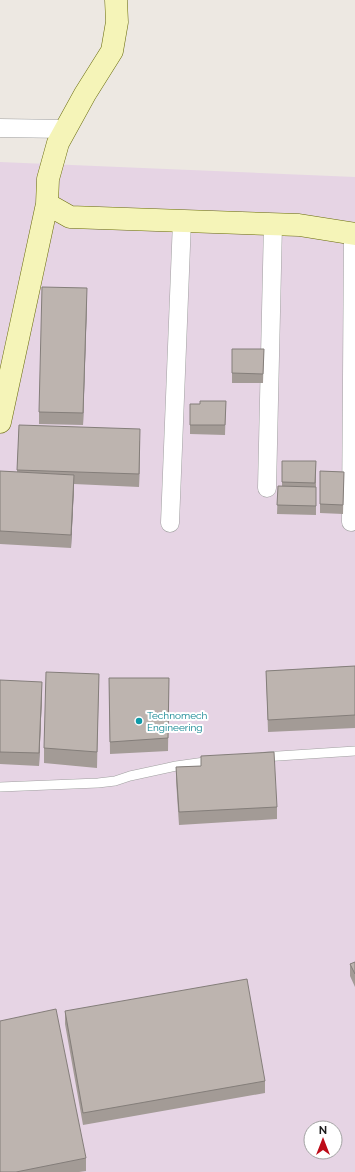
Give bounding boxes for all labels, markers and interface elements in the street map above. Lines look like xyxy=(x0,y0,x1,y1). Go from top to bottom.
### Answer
place label: Technomech Engineering xyxy=(147,710,208,733)
marker: Technomech Engineering xyxy=(134,716,144,726)
north arrow xyxy=(303,1120,343,1160)
text: N xyxy=(319,1124,327,1137)

